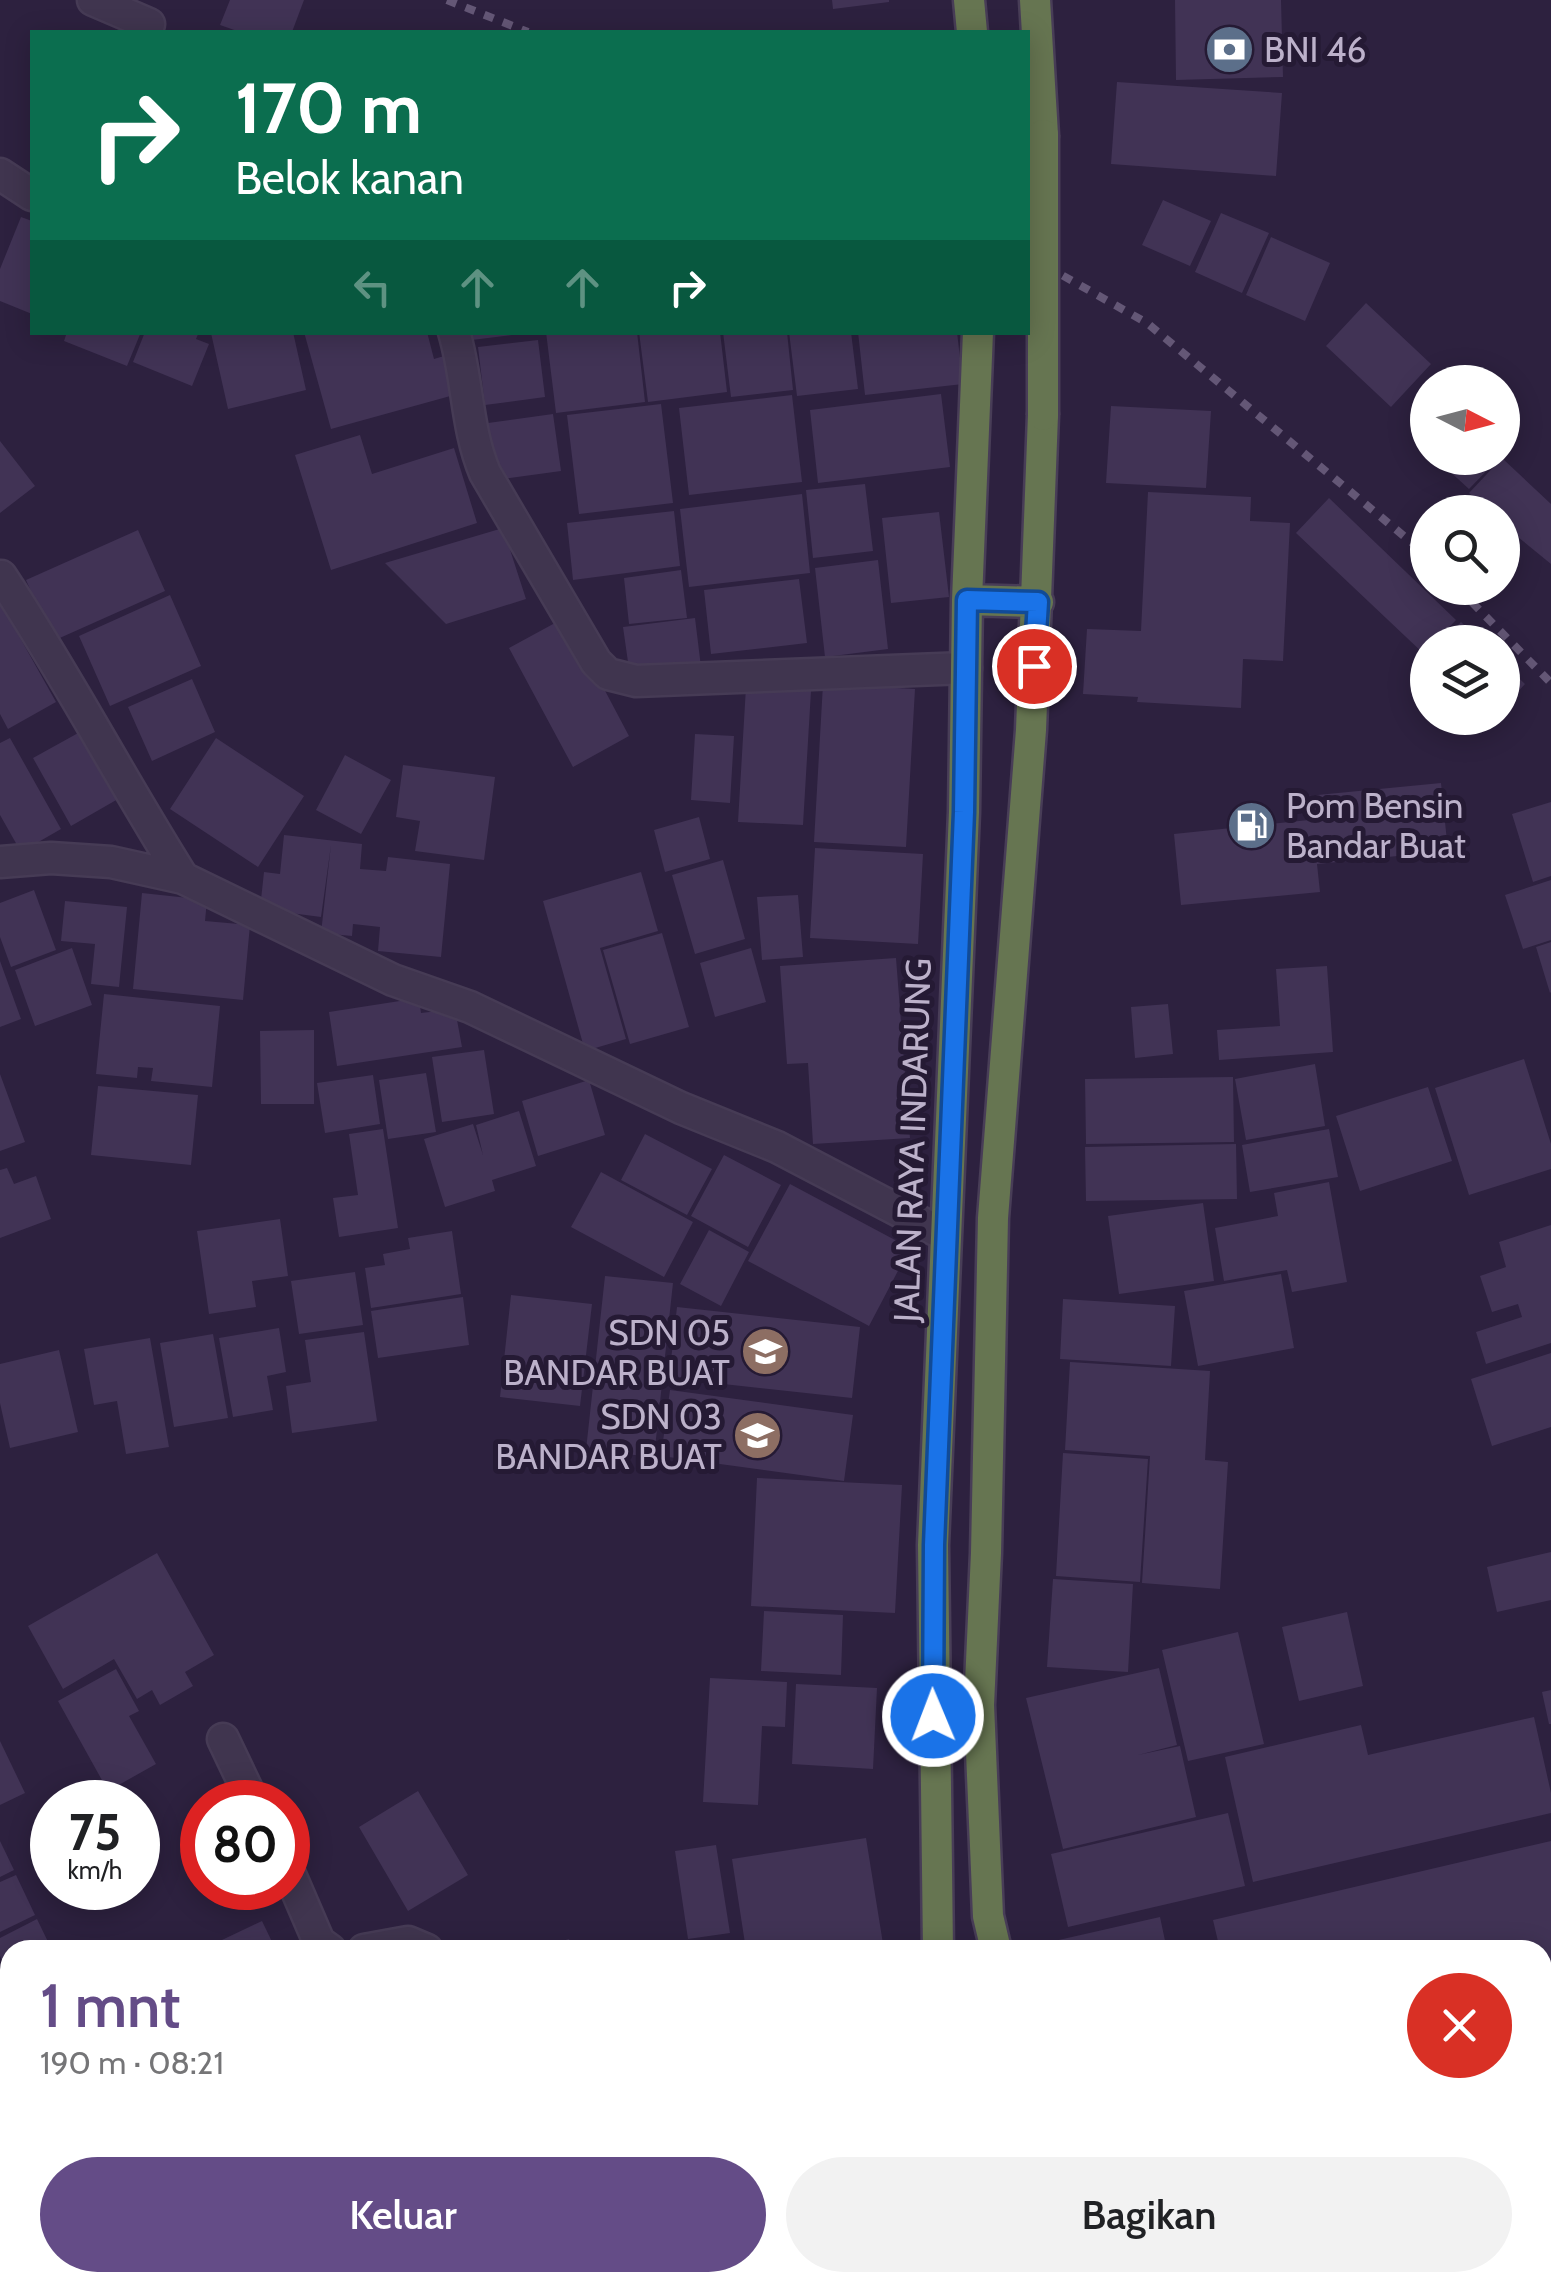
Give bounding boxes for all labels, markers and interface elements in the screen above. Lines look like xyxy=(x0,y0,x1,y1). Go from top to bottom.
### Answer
bank icon: BNI 46 xyxy=(1203,23,1255,75)
place label: BNI 46 xyxy=(1264,28,1366,71)
text: 170 m xyxy=(235,65,422,151)
icon: right xyxy=(70,70,200,200)
text: Belok kanan xyxy=(235,151,464,205)
icon: left xyxy=(345,260,400,315)
icon: ahead xyxy=(450,260,505,315)
icon: ahead xyxy=(555,260,610,315)
icon: right xyxy=(660,260,715,315)
north arrow xyxy=(1410,365,1520,475)
map controls xyxy=(1410,365,1520,735)
button: search xyxy=(1410,495,1520,605)
pin xyxy=(992,624,1077,709)
button: layers xyxy=(1410,625,1520,735)
icon: arrive xyxy=(1007,639,1062,694)
place label: Pom Bensin Bandar Buat xyxy=(1286,784,1466,867)
fuel station icon: Pom Bensin Bandar Buat xyxy=(1225,799,1277,851)
street label: JALAN RAYA INDARUNG xyxy=(884,957,940,1324)
place label: SDN 05 BANDAR BUAT xyxy=(503,1311,730,1394)
school or university icon: SDN 05 BANDAR BUAT xyxy=(739,1326,791,1378)
place label: SDN 03 BANDAR BUAT xyxy=(495,1395,722,1478)
school or university icon: SDN 03 BANDAR BUAT xyxy=(731,1410,783,1462)
position arrow xyxy=(881,1664,985,1768)
speed limit sign: 80 xyxy=(180,1780,310,1910)
text: 75 xyxy=(69,1802,121,1863)
text: km/h xyxy=(68,1855,122,1885)
text: 1 mnt xyxy=(40,1969,180,2042)
button: close xyxy=(1407,1973,1512,2078)
text: 190 m · 08:21 xyxy=(40,2043,224,2082)
button: Keluar xyxy=(40,2157,766,2272)
button: Bagikan xyxy=(786,2157,1512,2272)

